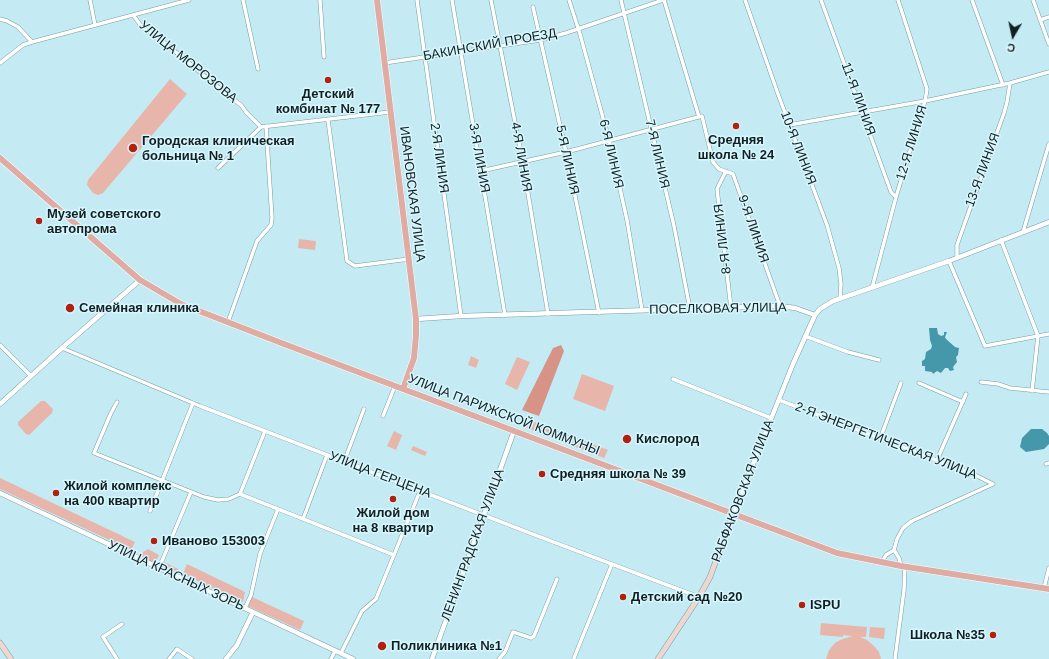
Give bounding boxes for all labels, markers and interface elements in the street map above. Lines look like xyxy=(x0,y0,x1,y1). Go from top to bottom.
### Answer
north arrow xyxy=(993,16,1033,56)
street label: УЛИЦА МОРОЗОВА xyxy=(136,18,240,106)
street label: БАКИНСКИЙ ПРОЕЗД xyxy=(422,26,558,64)
text: С xyxy=(1006,41,1016,54)
street label: 11-Я ЛИНИЯ xyxy=(838,60,878,138)
marker: Детский комбинат № 177 xyxy=(323,75,333,85)
place label: Детский комбинат № 177 xyxy=(276,86,380,117)
street label: 12-Я ЛИНИЯ xyxy=(893,104,931,182)
street label: 10-Я ЛИНИЯ xyxy=(777,109,819,187)
street label: 6-Я ЛИНИЯ xyxy=(595,118,627,190)
street label: 7-Я ЛИНИЯ xyxy=(641,118,673,190)
street label: 4-Я ЛИНИЯ xyxy=(507,121,535,193)
marker: Средняя школа № 24 xyxy=(731,121,741,131)
street label: 2-Я ЛИНИЯ xyxy=(426,122,452,194)
street label: 3-Я ЛИНИЯ xyxy=(465,122,493,194)
street label: 5-Я ЛИНИЯ xyxy=(552,124,582,196)
street label: ИВАНОВСКАЯ УЛИЦА xyxy=(396,125,428,263)
street label: 13-Я ЛИНИЯ xyxy=(962,131,1004,209)
place label: Средняя школа № 24 xyxy=(698,132,774,163)
place label: Городская клиническая больница № 1 xyxy=(142,133,295,164)
marker: Городская клиническая больница № 1 xyxy=(127,142,139,154)
street label: 9-Я ЛИНИЯ xyxy=(734,193,772,265)
street label: 8-Я ЛИНИЯ xyxy=(711,203,735,275)
place label: Музей советского автопрома xyxy=(47,206,161,237)
marker: Музей советского автопрома xyxy=(34,216,44,226)
place label: Семейная клиника xyxy=(79,300,199,316)
street label: ПОСЕЛКОВАЯ УЛИЦА xyxy=(649,300,787,318)
marker: Семейная клиника xyxy=(64,302,76,314)
street label: УЛИЦА ПАРИЖСКОЙ КОММУНЫ xyxy=(406,371,602,459)
street label: 2-Я ЭНЕРГЕТИЧЕСКАЯ УЛИЦА xyxy=(793,399,979,483)
street label: РАБФАКОВСКАЯ УЛИЦА xyxy=(709,417,777,565)
place label: Кислород xyxy=(636,431,699,447)
marker: Кислород xyxy=(621,433,633,445)
street label: УЛИЦА ГЕРЦЕНА xyxy=(327,448,433,502)
place label: Средняя школа № 39 xyxy=(550,466,686,482)
street label: ЛЕНИНГРАДСКАЯ УЛИЦА xyxy=(438,467,508,623)
marker: Средняя школа № 39 xyxy=(537,469,547,479)
place label: Жилой комплекс на 400 квартир xyxy=(64,478,172,509)
marker: Жилой комплекс на 400 квартир xyxy=(51,488,61,498)
marker: Жилой дом на 8 квартир xyxy=(388,494,398,504)
place label: Жилой дом на 8 квартир xyxy=(352,505,434,536)
place label: Иваново 153003 xyxy=(162,533,265,549)
marker: Иваново 153003 xyxy=(149,536,159,546)
street label: УЛИЦА КРАСНЫХ ЗОРЬ xyxy=(105,537,247,615)
place label: Детский сад №20 xyxy=(631,589,742,605)
marker: Детский сад №20 xyxy=(618,592,628,602)
place label: ISPU xyxy=(810,597,840,613)
marker: ISPU xyxy=(797,600,807,610)
place label: Школа №35 xyxy=(910,627,985,643)
marker: Школа №35 xyxy=(988,630,998,640)
place label: Поликлиника №1 xyxy=(391,638,502,654)
marker: Поликлиника №1 xyxy=(376,640,388,652)

